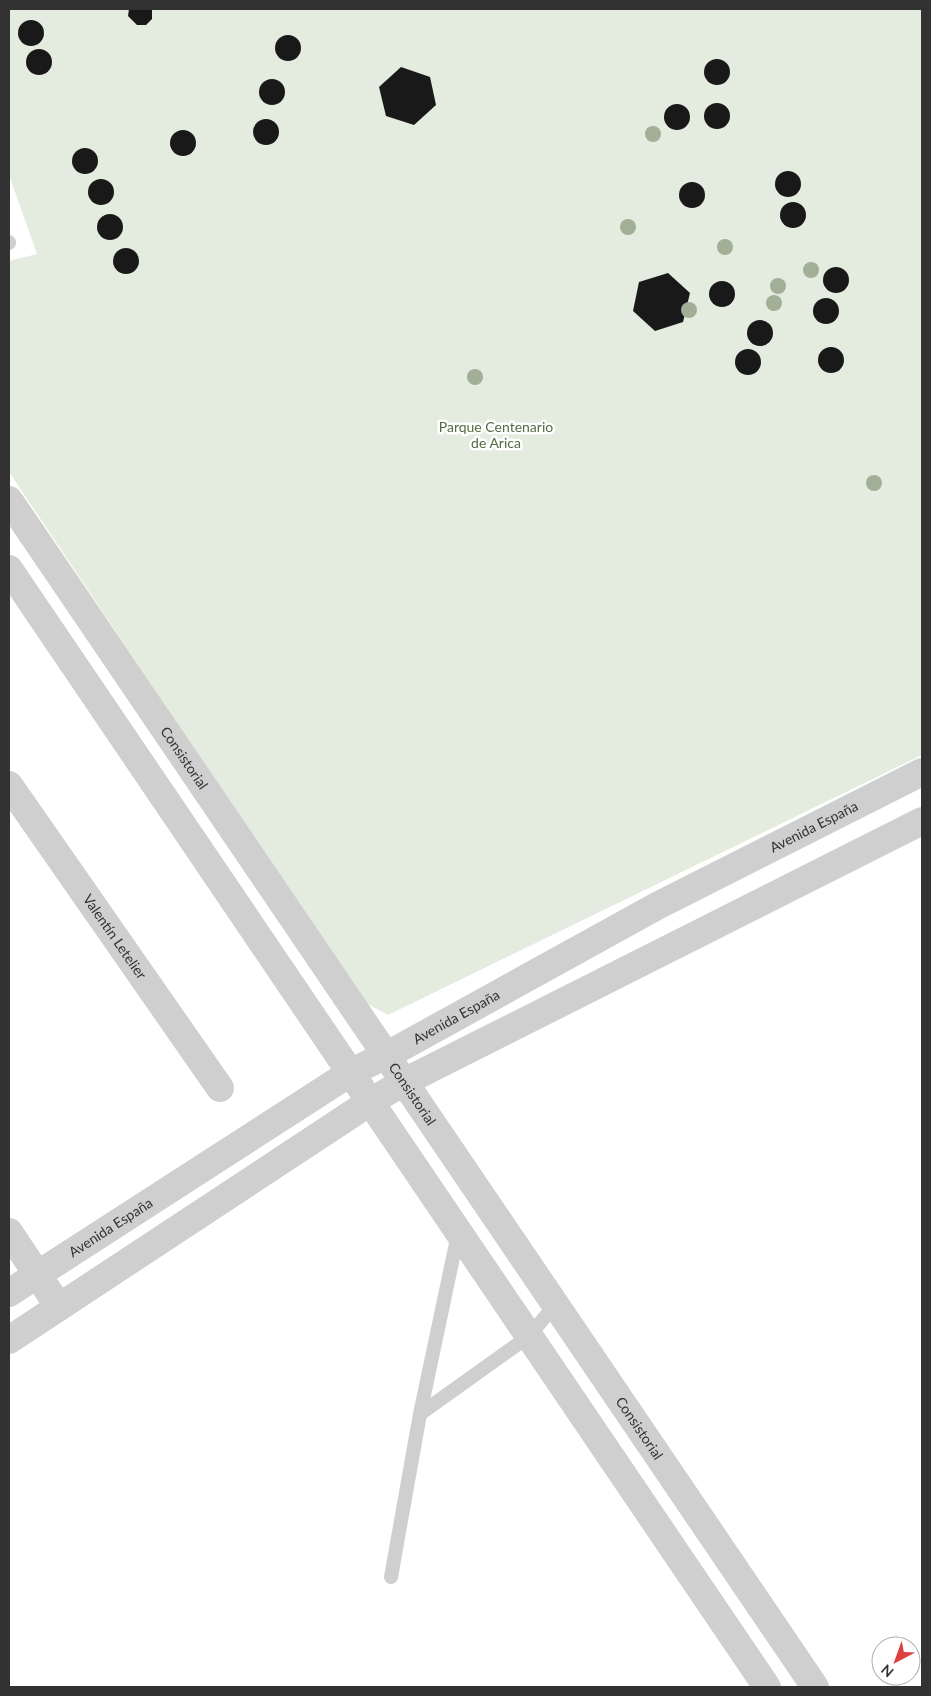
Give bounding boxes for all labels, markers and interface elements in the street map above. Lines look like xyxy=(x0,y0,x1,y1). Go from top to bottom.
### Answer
park label: Parque Centenario de Arica xyxy=(439,418,553,451)
street label: Consistorial xyxy=(157,723,212,792)
street label: Avenida España xyxy=(767,797,861,856)
street label: Valentín Letelier xyxy=(80,891,151,982)
street label: Avenida España xyxy=(410,986,502,1047)
street label: Consistorial xyxy=(385,1059,440,1128)
street label: Avenida España xyxy=(65,1194,156,1260)
street label: Consistorial xyxy=(612,1393,667,1463)
north arrow xyxy=(871,1636,921,1686)
text: N xyxy=(877,1661,897,1681)

